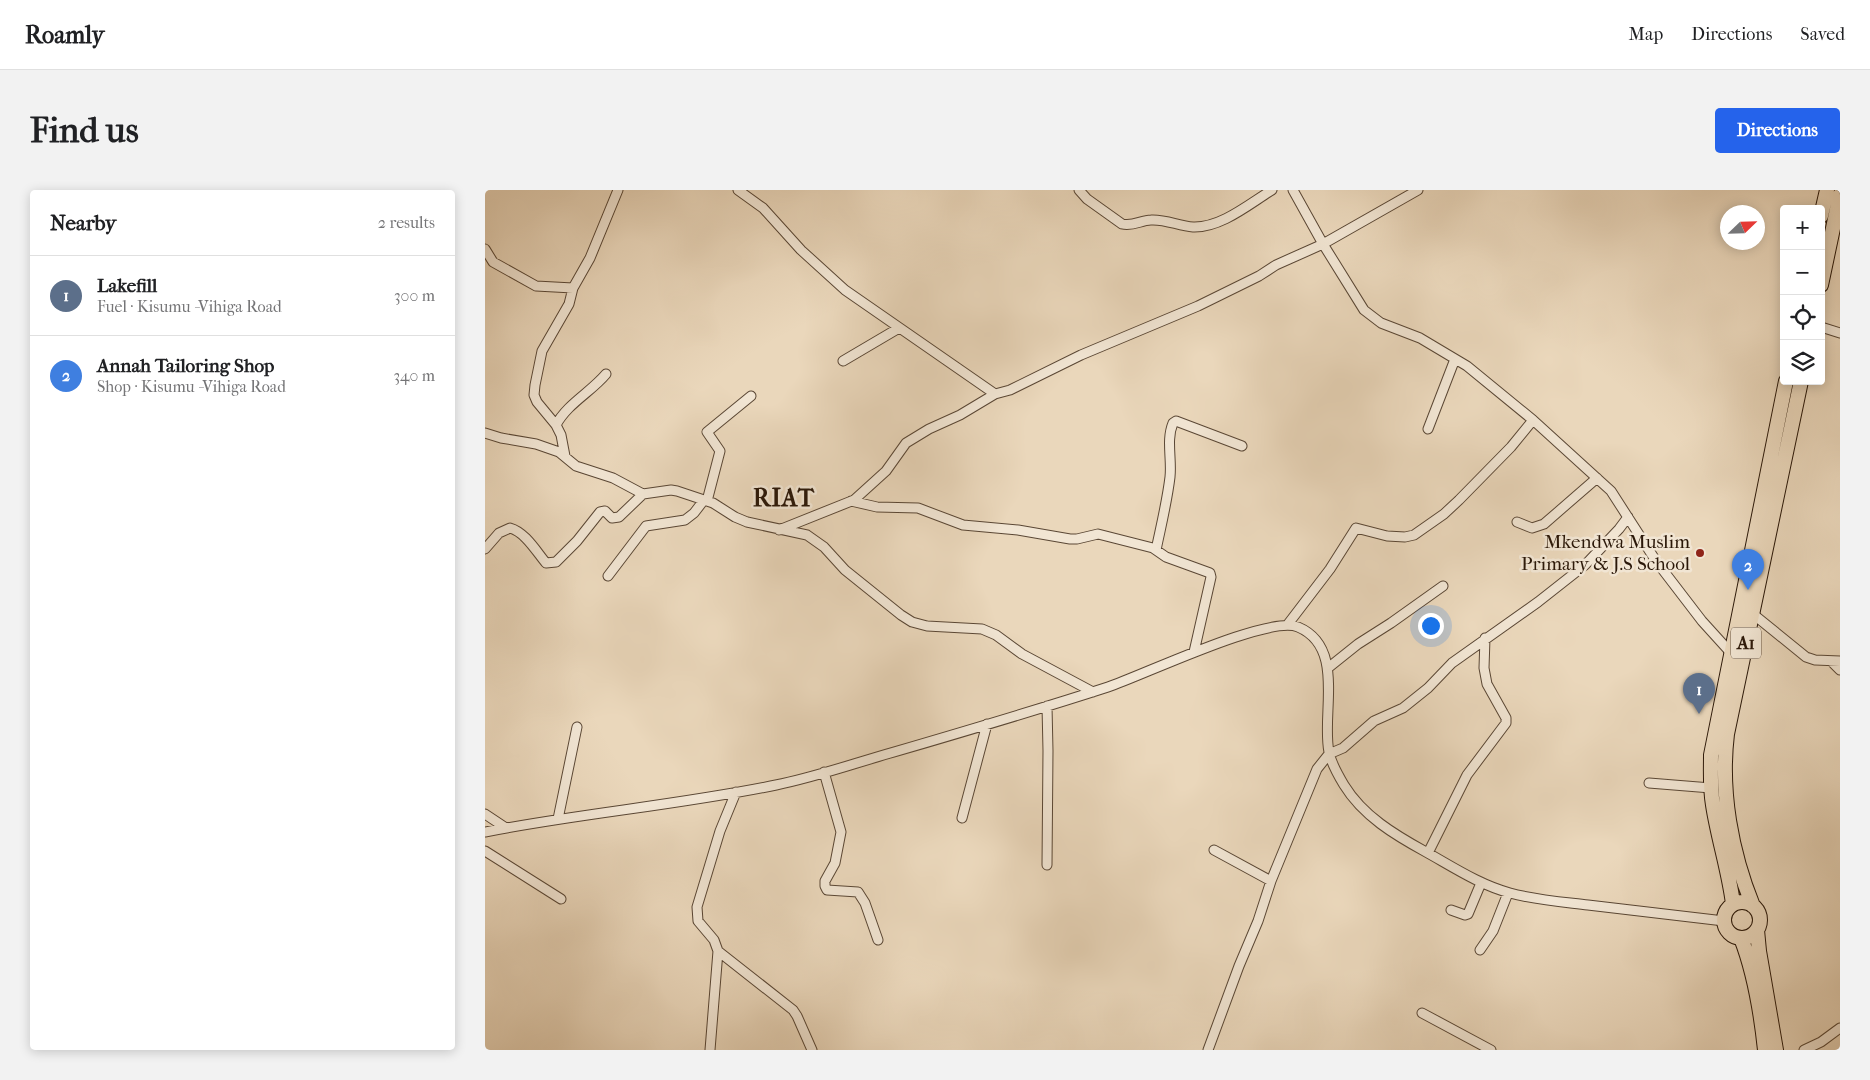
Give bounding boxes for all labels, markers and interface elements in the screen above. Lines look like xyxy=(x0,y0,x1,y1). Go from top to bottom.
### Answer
text: Roamly xyxy=(25,21,104,49)
text: Map xyxy=(1629,24,1663,45)
text: Directions xyxy=(1691,24,1772,45)
text: Saved xyxy=(1800,24,1845,45)
button: Directions xyxy=(1715,108,1840,153)
text: Find us xyxy=(30,110,139,151)
north arrow xyxy=(1720,205,1765,250)
map controls xyxy=(1780,205,1825,385)
button: + xyxy=(1780,205,1825,250)
text: Nearby xyxy=(50,211,116,235)
text: 2 results xyxy=(378,213,435,232)
button: − xyxy=(1780,250,1825,295)
text: Lakefill xyxy=(97,275,157,297)
text: 1 xyxy=(63,286,69,305)
text: 300 m xyxy=(394,286,435,305)
button: locate xyxy=(1780,295,1825,340)
text: Fuel · Kisumu -Vihiga Road xyxy=(97,297,282,316)
button: layers xyxy=(1780,340,1825,385)
text: Annah Tailoring Shop xyxy=(97,355,274,377)
text: 2 xyxy=(62,366,70,385)
text: 340 m xyxy=(393,366,435,385)
text: Shop · Kisumu -Vihiga Road xyxy=(97,377,286,396)
district label: RIAT xyxy=(753,484,815,512)
place label: Mkendwa Muslim Primary & J.S School xyxy=(1521,531,1690,575)
marker: Mkendwa Muslim Primary & J.S School xyxy=(1694,547,1706,559)
pin: 2 xyxy=(1732,549,1764,590)
your location xyxy=(1418,613,1444,639)
road number: A1 xyxy=(1731,628,1761,658)
pin: 1 xyxy=(1683,673,1715,714)

